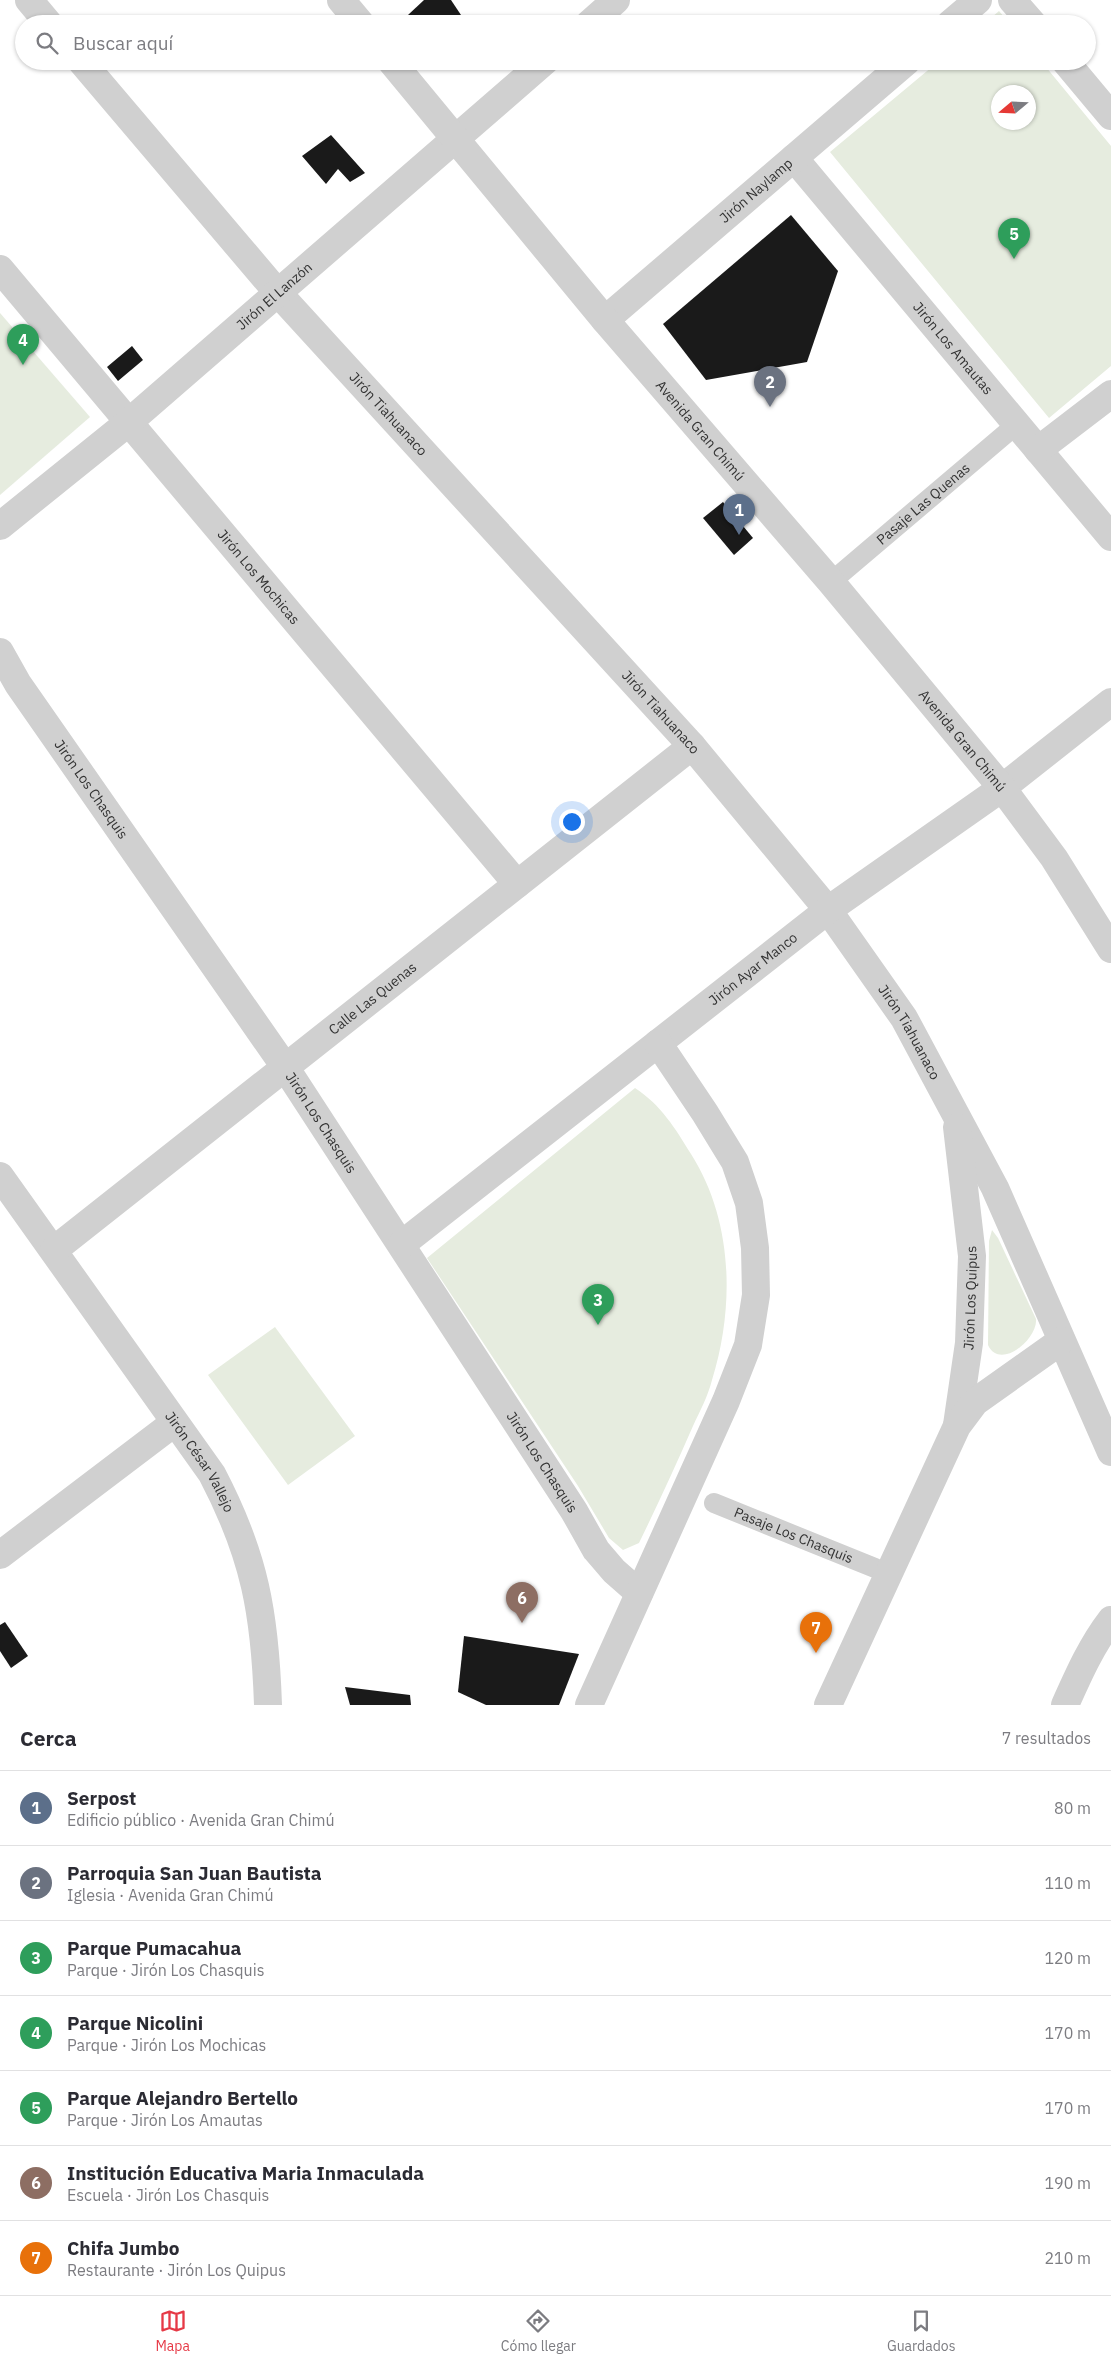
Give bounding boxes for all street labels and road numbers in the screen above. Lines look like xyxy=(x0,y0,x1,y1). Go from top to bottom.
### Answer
street label: Jirón Naylamp xyxy=(716,154,796,227)
street label: Jirón El Lanzón xyxy=(233,258,316,334)
street label: Jirón Los Amautas xyxy=(909,298,997,398)
street label: Jirón Tiahuanaco xyxy=(346,368,431,460)
street label: Avenida Gran Chimú xyxy=(652,376,749,485)
street label: Pasaje Las Quenas xyxy=(873,459,974,548)
street label: Jirón Los Mochicas xyxy=(214,525,304,628)
street label: Jirón Tiahuanaco xyxy=(618,666,704,758)
street label: Avenida Gran Chimú xyxy=(915,686,1010,795)
street label: Jirón Los Chasquis xyxy=(51,736,132,843)
street label: Jirón Ayar Manco xyxy=(705,928,801,1009)
street label: Calle Las Quenas xyxy=(325,958,420,1039)
street label: Jirón Tiahuanaco xyxy=(874,981,944,1083)
street label: Jirón Los Chasquis xyxy=(282,1069,361,1177)
street label: Jirón Los Quipus xyxy=(959,1245,981,1351)
street label: Jirón César Vallejo xyxy=(161,1408,238,1515)
street label: Jirón Los Chasquis xyxy=(503,1408,582,1516)
street label: Pasaje Los Chasquis xyxy=(732,1503,856,1567)

